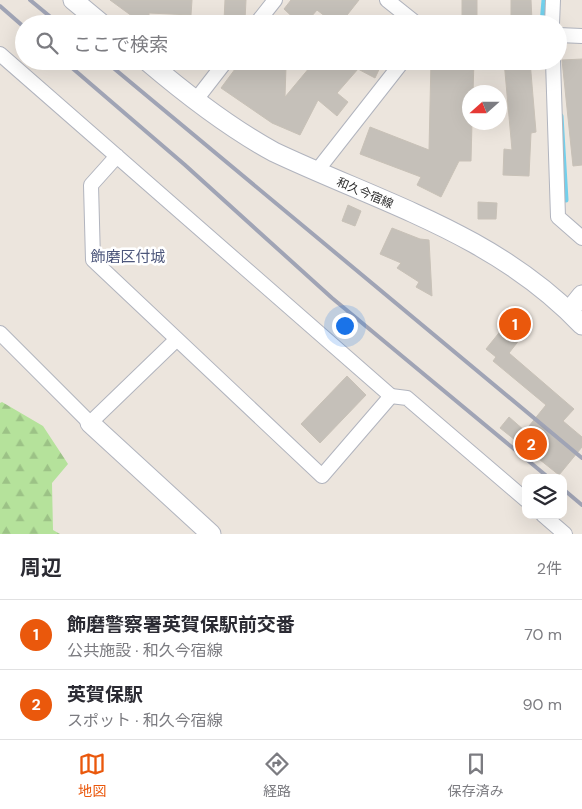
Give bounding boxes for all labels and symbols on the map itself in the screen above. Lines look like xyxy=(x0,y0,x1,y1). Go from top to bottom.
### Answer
north arrow xyxy=(462,85,507,130)
street label: 和久今宿線 xyxy=(334,174,396,212)
district label: 飾磨区付城 xyxy=(90,247,166,267)
pin: 1 xyxy=(499,305,531,343)
your location xyxy=(332,313,358,339)
pin: 2 xyxy=(515,425,547,463)

